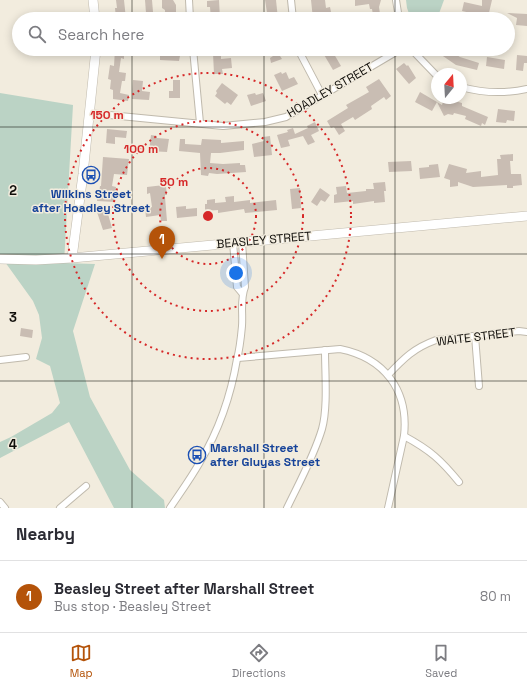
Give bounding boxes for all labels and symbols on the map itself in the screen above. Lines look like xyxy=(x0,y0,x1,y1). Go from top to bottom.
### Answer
street label: HOADLEY STREET xyxy=(284,59,376,121)
north arrow xyxy=(431,68,467,104)
text: 150 m xyxy=(90,107,124,123)
text: 100 m xyxy=(124,141,158,157)
bus stop icon: Wilkins Street after Hoadley Street xyxy=(81,165,101,185)
text: 50 m xyxy=(160,174,188,190)
text: 2 xyxy=(9,182,17,199)
place label: Wilkins Street after Hoadley Street xyxy=(32,186,150,216)
centre of rings xyxy=(201,209,215,223)
pin: 1 xyxy=(149,226,175,259)
street label: BEASLEY STREET xyxy=(216,228,312,252)
your location xyxy=(226,263,246,283)
text: 3 xyxy=(9,309,17,326)
street label: WAITE STREET xyxy=(435,324,517,350)
text: 4 xyxy=(9,436,17,453)
place label: Marshall Street after Gluyas Street xyxy=(210,440,320,470)
bus stop icon: Marshall Street after Gluyas Street xyxy=(187,445,207,465)

